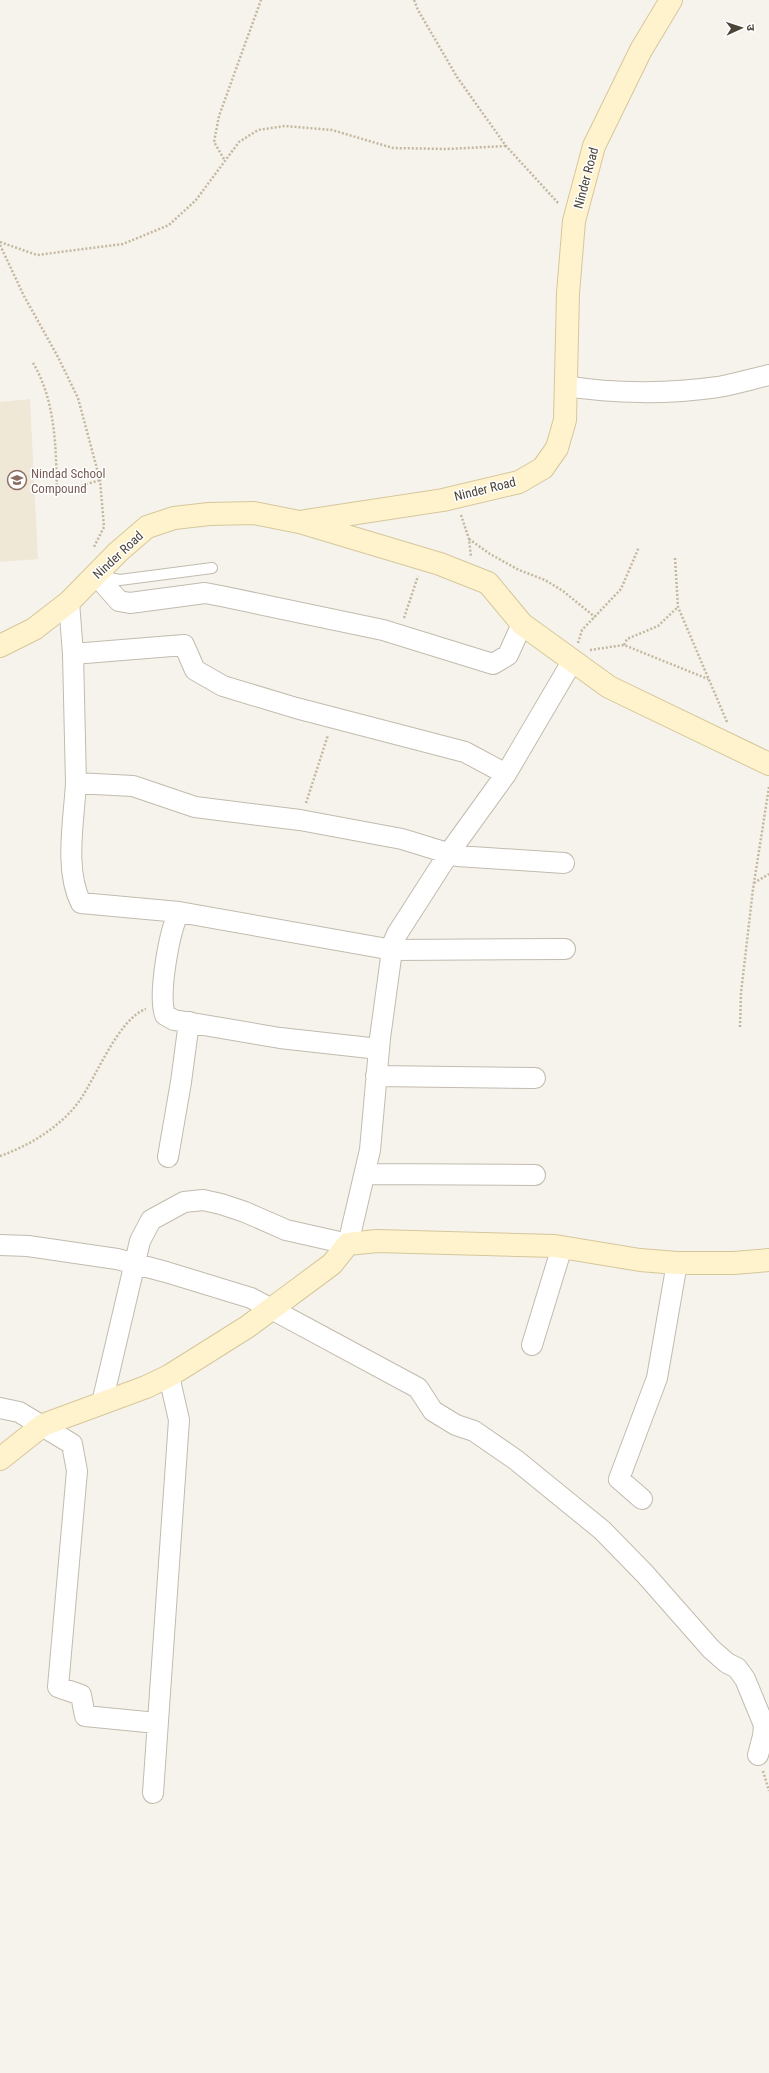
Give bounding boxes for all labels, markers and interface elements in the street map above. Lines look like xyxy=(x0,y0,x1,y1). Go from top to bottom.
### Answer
north arrow xyxy=(721,8,761,48)
text: उ xyxy=(744,24,757,32)
street label: Ninder Road xyxy=(571,146,601,210)
place label: Nindad School Compound xyxy=(31,466,106,496)
school or university icon: Nindad School Compound xyxy=(6,469,28,491)
street label: Ninder Road xyxy=(453,474,517,504)
street label: Ninder Road xyxy=(90,528,146,582)

